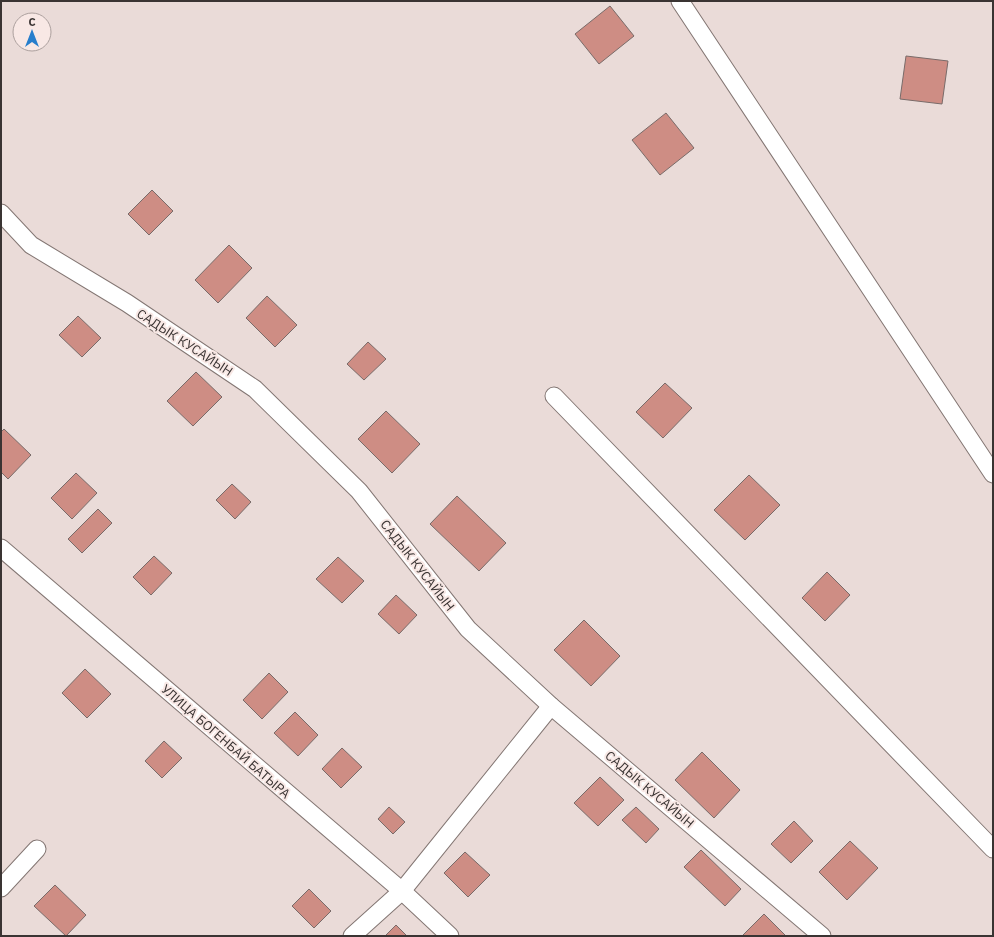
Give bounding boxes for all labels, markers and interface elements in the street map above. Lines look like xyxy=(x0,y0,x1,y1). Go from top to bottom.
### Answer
north arrow xyxy=(12,12,52,52)
text: С xyxy=(28,15,36,29)
street label: САДЫК КУСАЙЫН xyxy=(133,305,236,380)
street label: САДЫК КУСАЙЫН xyxy=(377,516,459,614)
street label: УЛИЦА БОГЕНБАЙ БАТЫРА xyxy=(158,681,294,803)
street label: САДЫК КУСАЙЫН xyxy=(602,747,698,832)

